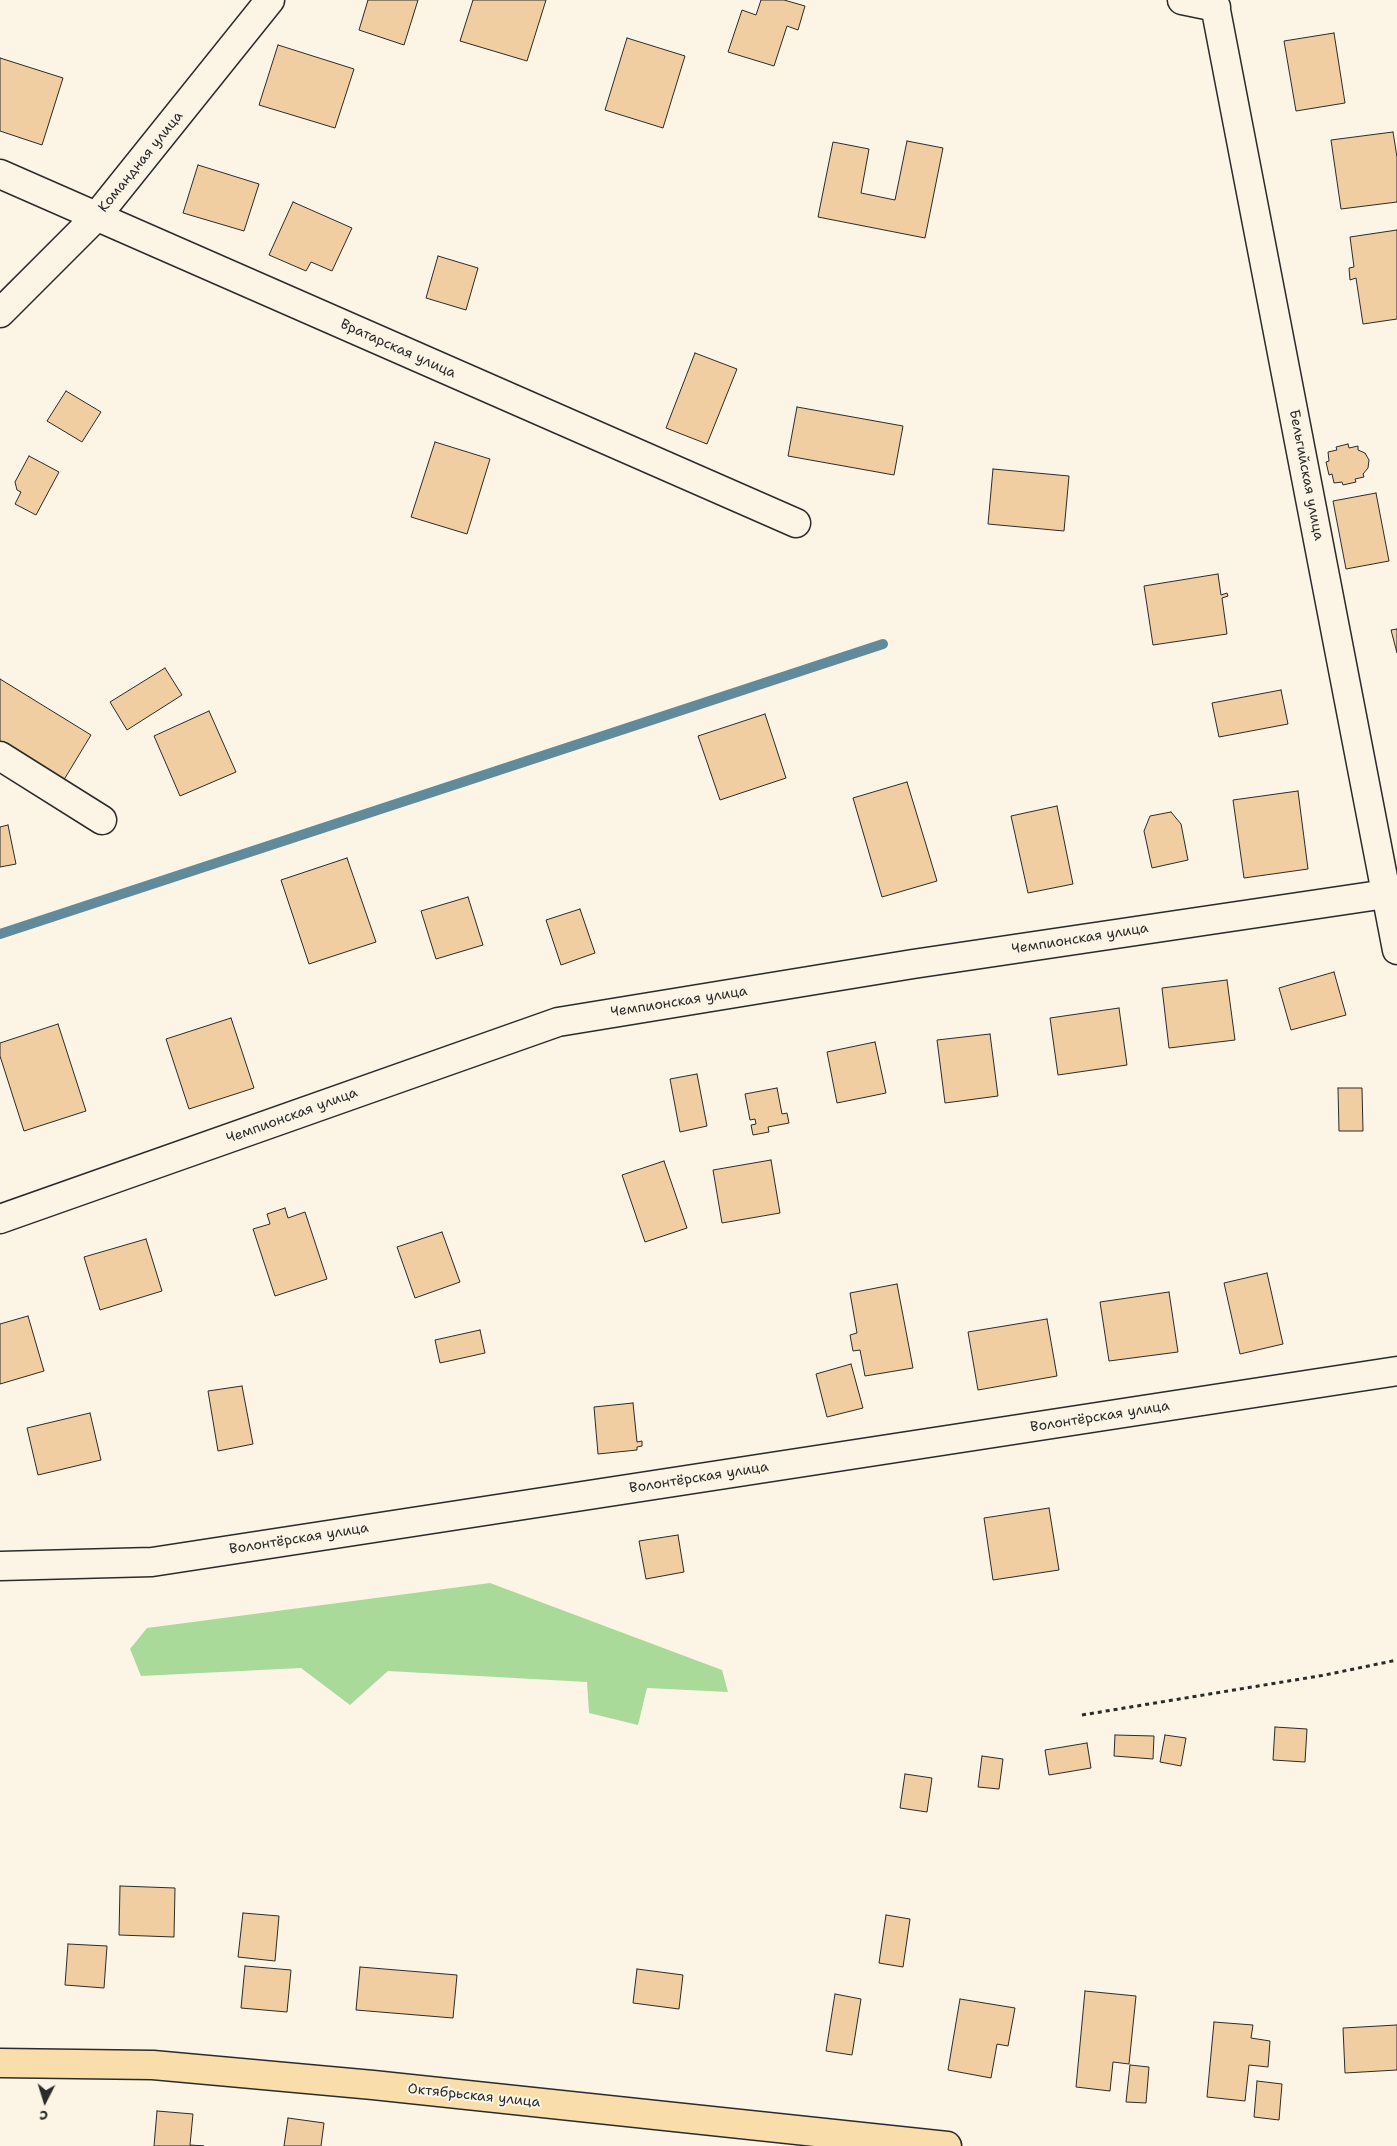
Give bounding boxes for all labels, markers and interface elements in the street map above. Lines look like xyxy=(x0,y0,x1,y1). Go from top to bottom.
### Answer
street label: Командная улица xyxy=(95,108,187,216)
street label: Вратарская улица xyxy=(338,316,458,382)
street label: Бельгийская улица xyxy=(1285,408,1327,542)
street label: Чемпионская улица xyxy=(1010,920,1150,958)
street label: Чемпионская улица xyxy=(609,983,749,1021)
street label: Чемпионская улица xyxy=(224,1084,360,1148)
street label: Волонтёрская улица xyxy=(1029,1398,1171,1436)
street label: Волонтёрская улица xyxy=(628,1459,770,1497)
street label: Волонтёрская улица xyxy=(228,1520,370,1558)
north arrow xyxy=(20,2076,70,2126)
street label: Октябрьская улица xyxy=(407,2081,541,2111)
text: С xyxy=(39,2107,49,2125)

